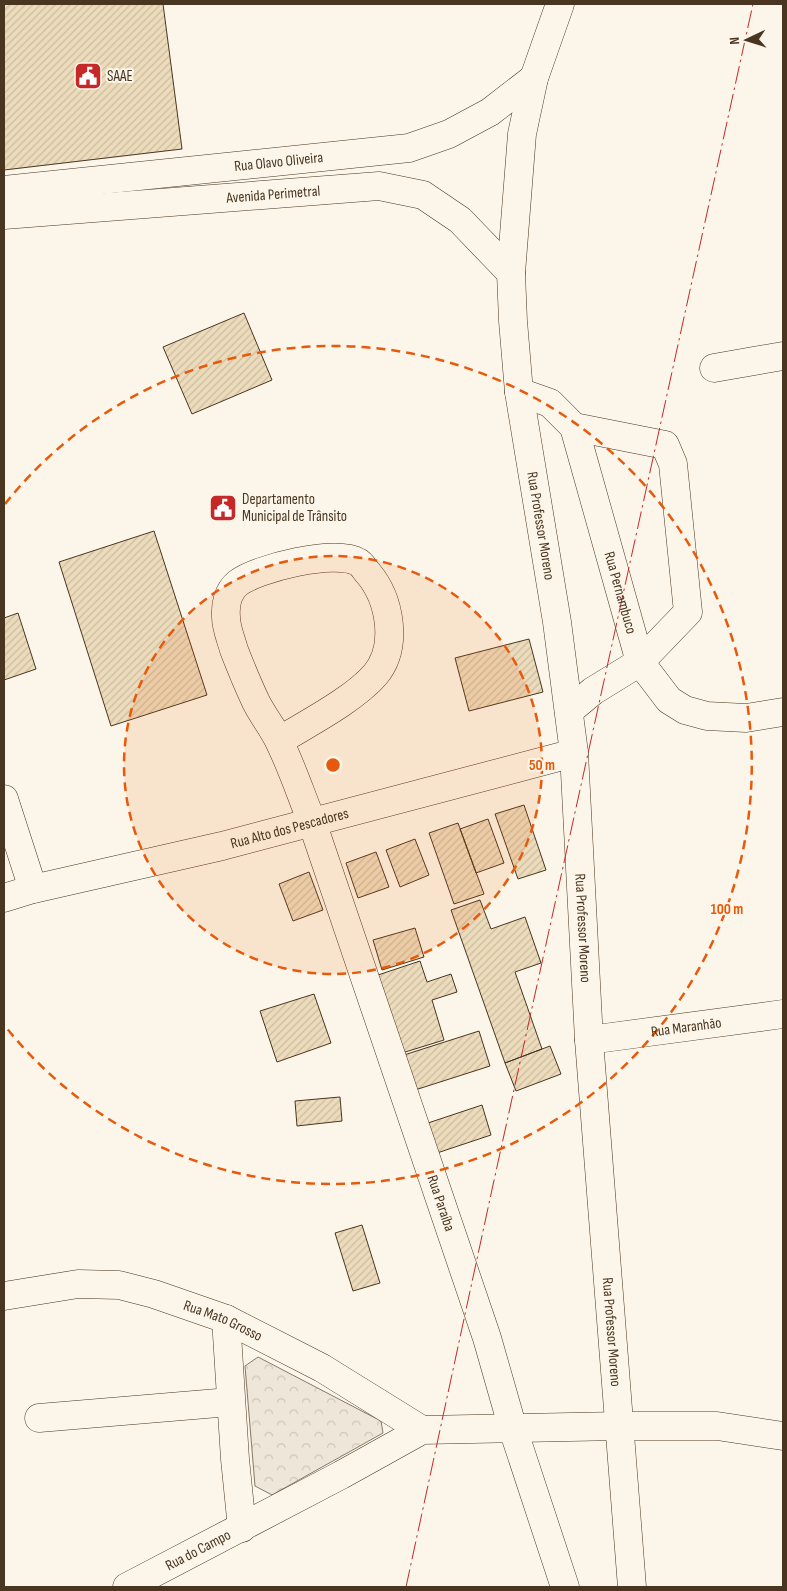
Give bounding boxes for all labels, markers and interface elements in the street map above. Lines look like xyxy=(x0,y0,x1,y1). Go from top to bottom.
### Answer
north arrow xyxy=(722,15,772,65)
text: N xyxy=(726,37,743,45)
public building icon: SAAE xyxy=(73,61,103,91)
place label: SAAE xyxy=(107,67,133,86)
street label: Rua Olavo Oliveira xyxy=(233,148,324,176)
street label: Avenida Perimetral xyxy=(225,182,321,208)
street label: Rua Professor Moreno xyxy=(522,470,559,581)
place label: Departamento Municipal de Trânsito xyxy=(242,490,347,526)
public building icon: Departamento Municipal de Trânsito xyxy=(208,493,238,523)
street label: Rua Pernambuco xyxy=(599,550,641,636)
centre of rings xyxy=(324,756,342,774)
text: 50 m xyxy=(529,756,555,775)
street label: Rua Alto dos Pescadores xyxy=(228,804,351,853)
street label: Rua Professor Moreno xyxy=(570,873,595,983)
text: 100 m xyxy=(711,900,743,919)
street label: Rua Maranhão xyxy=(650,1013,723,1042)
street label: Rua Paraíba xyxy=(422,1173,459,1234)
street label: Rua Professor Moreno xyxy=(598,1277,625,1387)
street label: Rua Mato Grosso xyxy=(181,1296,265,1346)
street label: Rua do Campo xyxy=(162,1525,234,1575)

